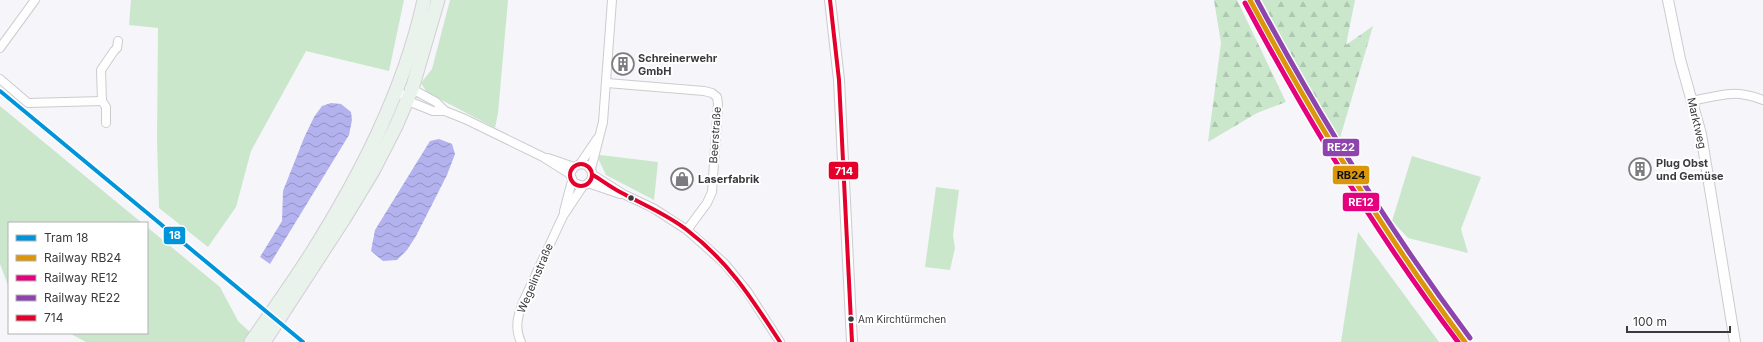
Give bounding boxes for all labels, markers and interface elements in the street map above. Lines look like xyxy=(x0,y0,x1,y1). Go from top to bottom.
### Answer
building icon: Schreinerwehr GmbH xyxy=(610,51,636,77)
place label: Schreinerwehr GmbH xyxy=(638,51,718,78)
street label: Marktweg xyxy=(1684,96,1710,150)
street label: Beerstraße xyxy=(706,106,724,164)
line badge: RE22 xyxy=(1322,138,1360,157)
text: RE22 xyxy=(1327,140,1355,154)
building icon: Plug Obst und Gemüse xyxy=(1627,156,1653,182)
place label: Plug Obst und Gemüse xyxy=(1656,156,1724,183)
line badge: 714 xyxy=(828,161,859,180)
text: 714 xyxy=(835,164,853,178)
line badge: RB24 xyxy=(1332,165,1370,185)
shop icon: Laserfabrik xyxy=(669,166,695,192)
text: RB24 xyxy=(1337,168,1365,182)
place label: Laserfabrik xyxy=(698,172,760,186)
line badge: RE12 xyxy=(1342,192,1380,212)
unlabelled marker xyxy=(626,193,636,203)
text: RE12 xyxy=(1348,195,1374,209)
legend xyxy=(8,222,148,334)
line badge: 18 xyxy=(163,226,186,245)
text: 18 xyxy=(169,228,181,242)
text: Tram 18 xyxy=(44,230,89,245)
street label: Wegelinstraße xyxy=(514,241,556,315)
text: Railway RB24 xyxy=(44,250,121,265)
text: Railway RE12 xyxy=(44,270,118,285)
text: Railway RE22 xyxy=(44,290,120,305)
scale bar xyxy=(1627,308,1730,334)
text: 714 xyxy=(44,310,64,325)
place label: Am Kirchtürmchen xyxy=(858,313,946,325)
marker: Am Kirchtürmchen xyxy=(846,314,856,324)
text: 100 m xyxy=(1633,314,1667,329)

